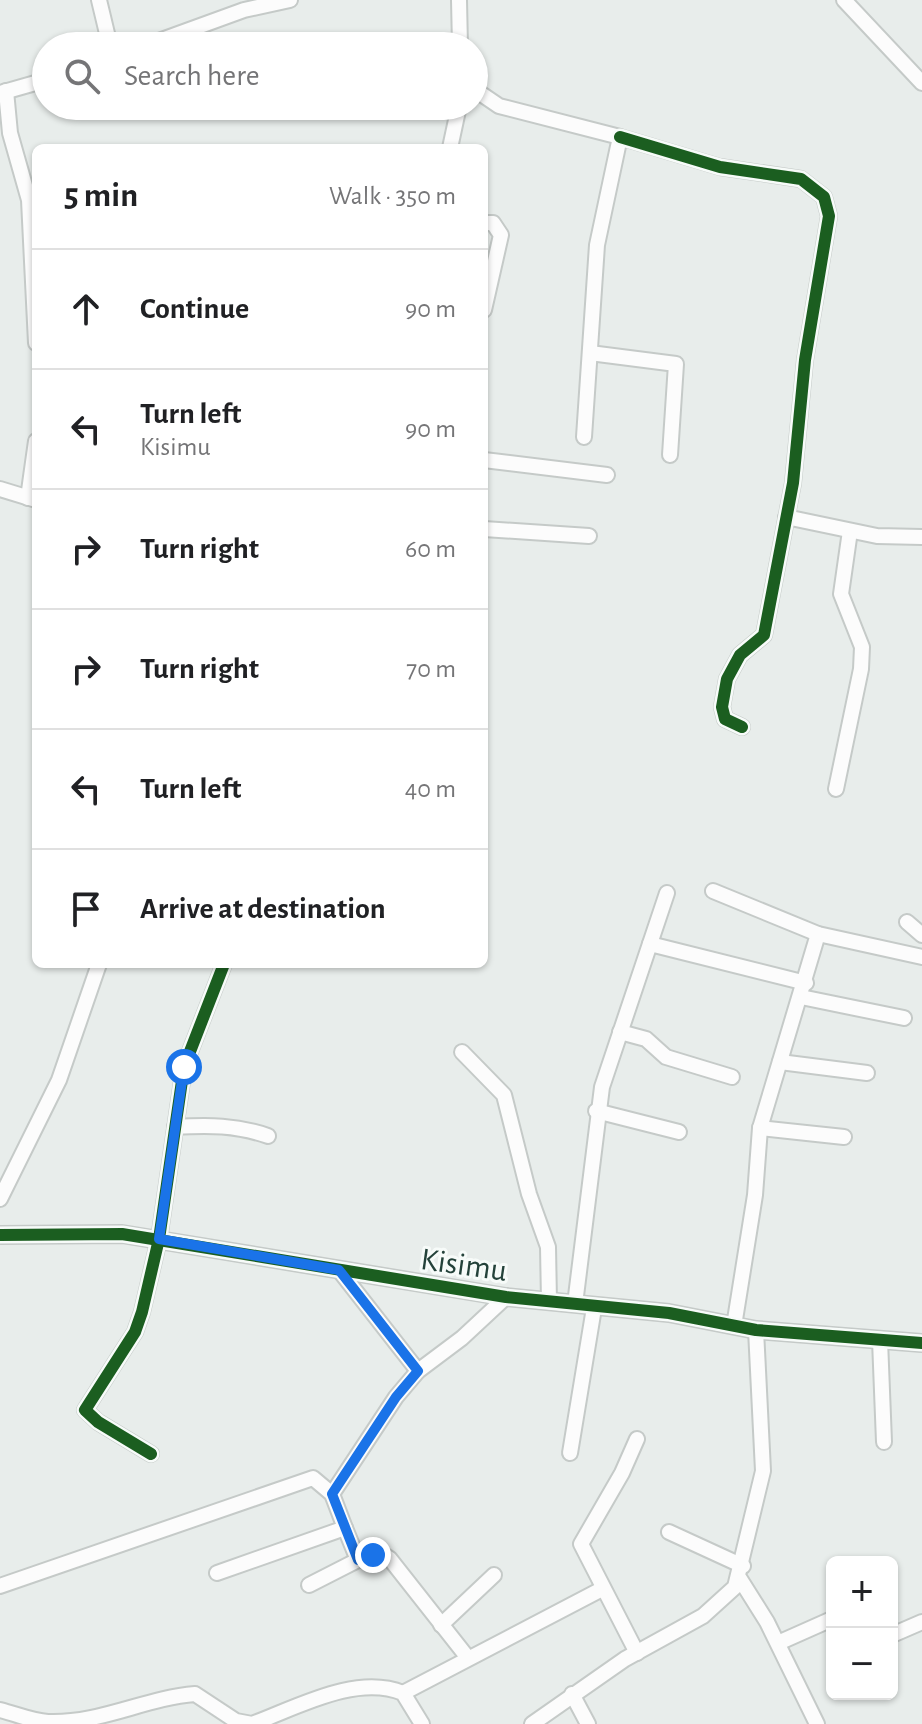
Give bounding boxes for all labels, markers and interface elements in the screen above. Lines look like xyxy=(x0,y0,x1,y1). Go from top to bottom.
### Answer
search box xyxy=(32,32,488,120)
icon: search xyxy=(60,54,104,98)
text: Search here xyxy=(124,61,260,91)
text: 5 min xyxy=(64,179,138,213)
text: Walk · 350 m xyxy=(329,183,456,209)
icon: ahead xyxy=(64,287,108,331)
text: Continue xyxy=(140,294,249,324)
text: 90 m xyxy=(405,296,456,322)
text: Turn left xyxy=(140,399,241,429)
icon: left xyxy=(64,407,108,451)
text: 90 m xyxy=(405,416,456,442)
text: Kisimu xyxy=(140,434,211,460)
icon: right xyxy=(64,527,108,571)
text: Turn right xyxy=(140,534,259,564)
text: 60 m xyxy=(405,536,456,562)
icon: right xyxy=(64,647,108,691)
text: Turn right xyxy=(140,654,259,684)
text: 70 m xyxy=(406,656,456,682)
icon: left xyxy=(64,767,108,811)
text: Turn left xyxy=(140,774,241,804)
text: 40 m xyxy=(405,776,456,802)
icon: arrive xyxy=(64,887,108,931)
text: Arrive at destination xyxy=(140,894,386,924)
route start xyxy=(166,1049,202,1085)
street label: Kisimu xyxy=(419,1243,509,1287)
route end xyxy=(355,1537,391,1573)
map controls xyxy=(826,1556,898,1700)
button: + xyxy=(826,1556,898,1628)
button: − xyxy=(826,1628,898,1700)

